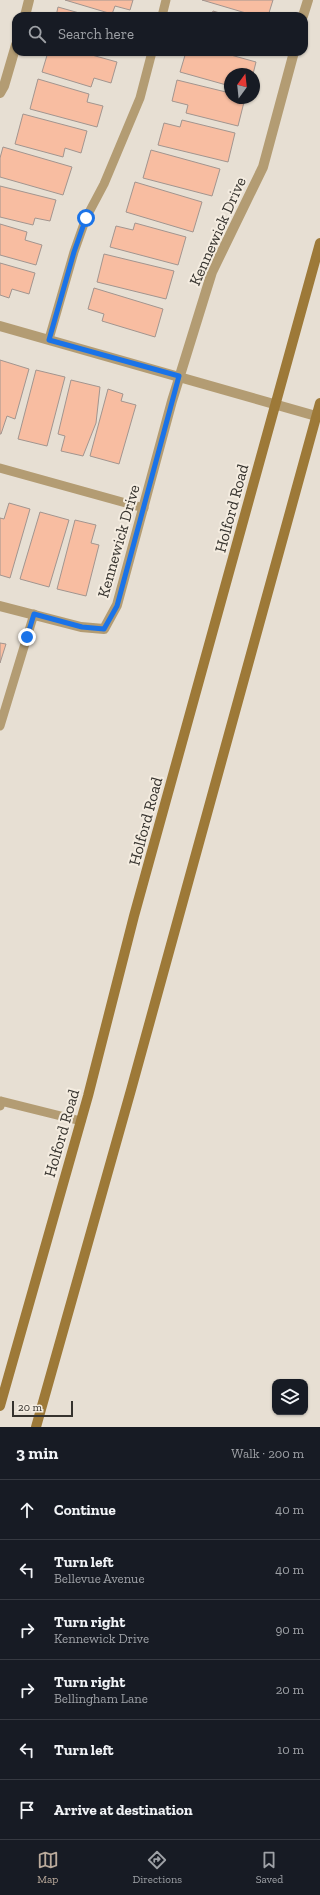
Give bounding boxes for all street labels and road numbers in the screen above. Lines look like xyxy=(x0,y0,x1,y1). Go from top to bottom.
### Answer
street label: Kennewick Drive xyxy=(185,174,250,288)
street label: Holford Road xyxy=(211,462,252,555)
street label: Kennewick Drive xyxy=(93,482,144,600)
street label: Holford Road xyxy=(125,775,166,868)
street label: Holford Road xyxy=(40,1087,83,1179)

